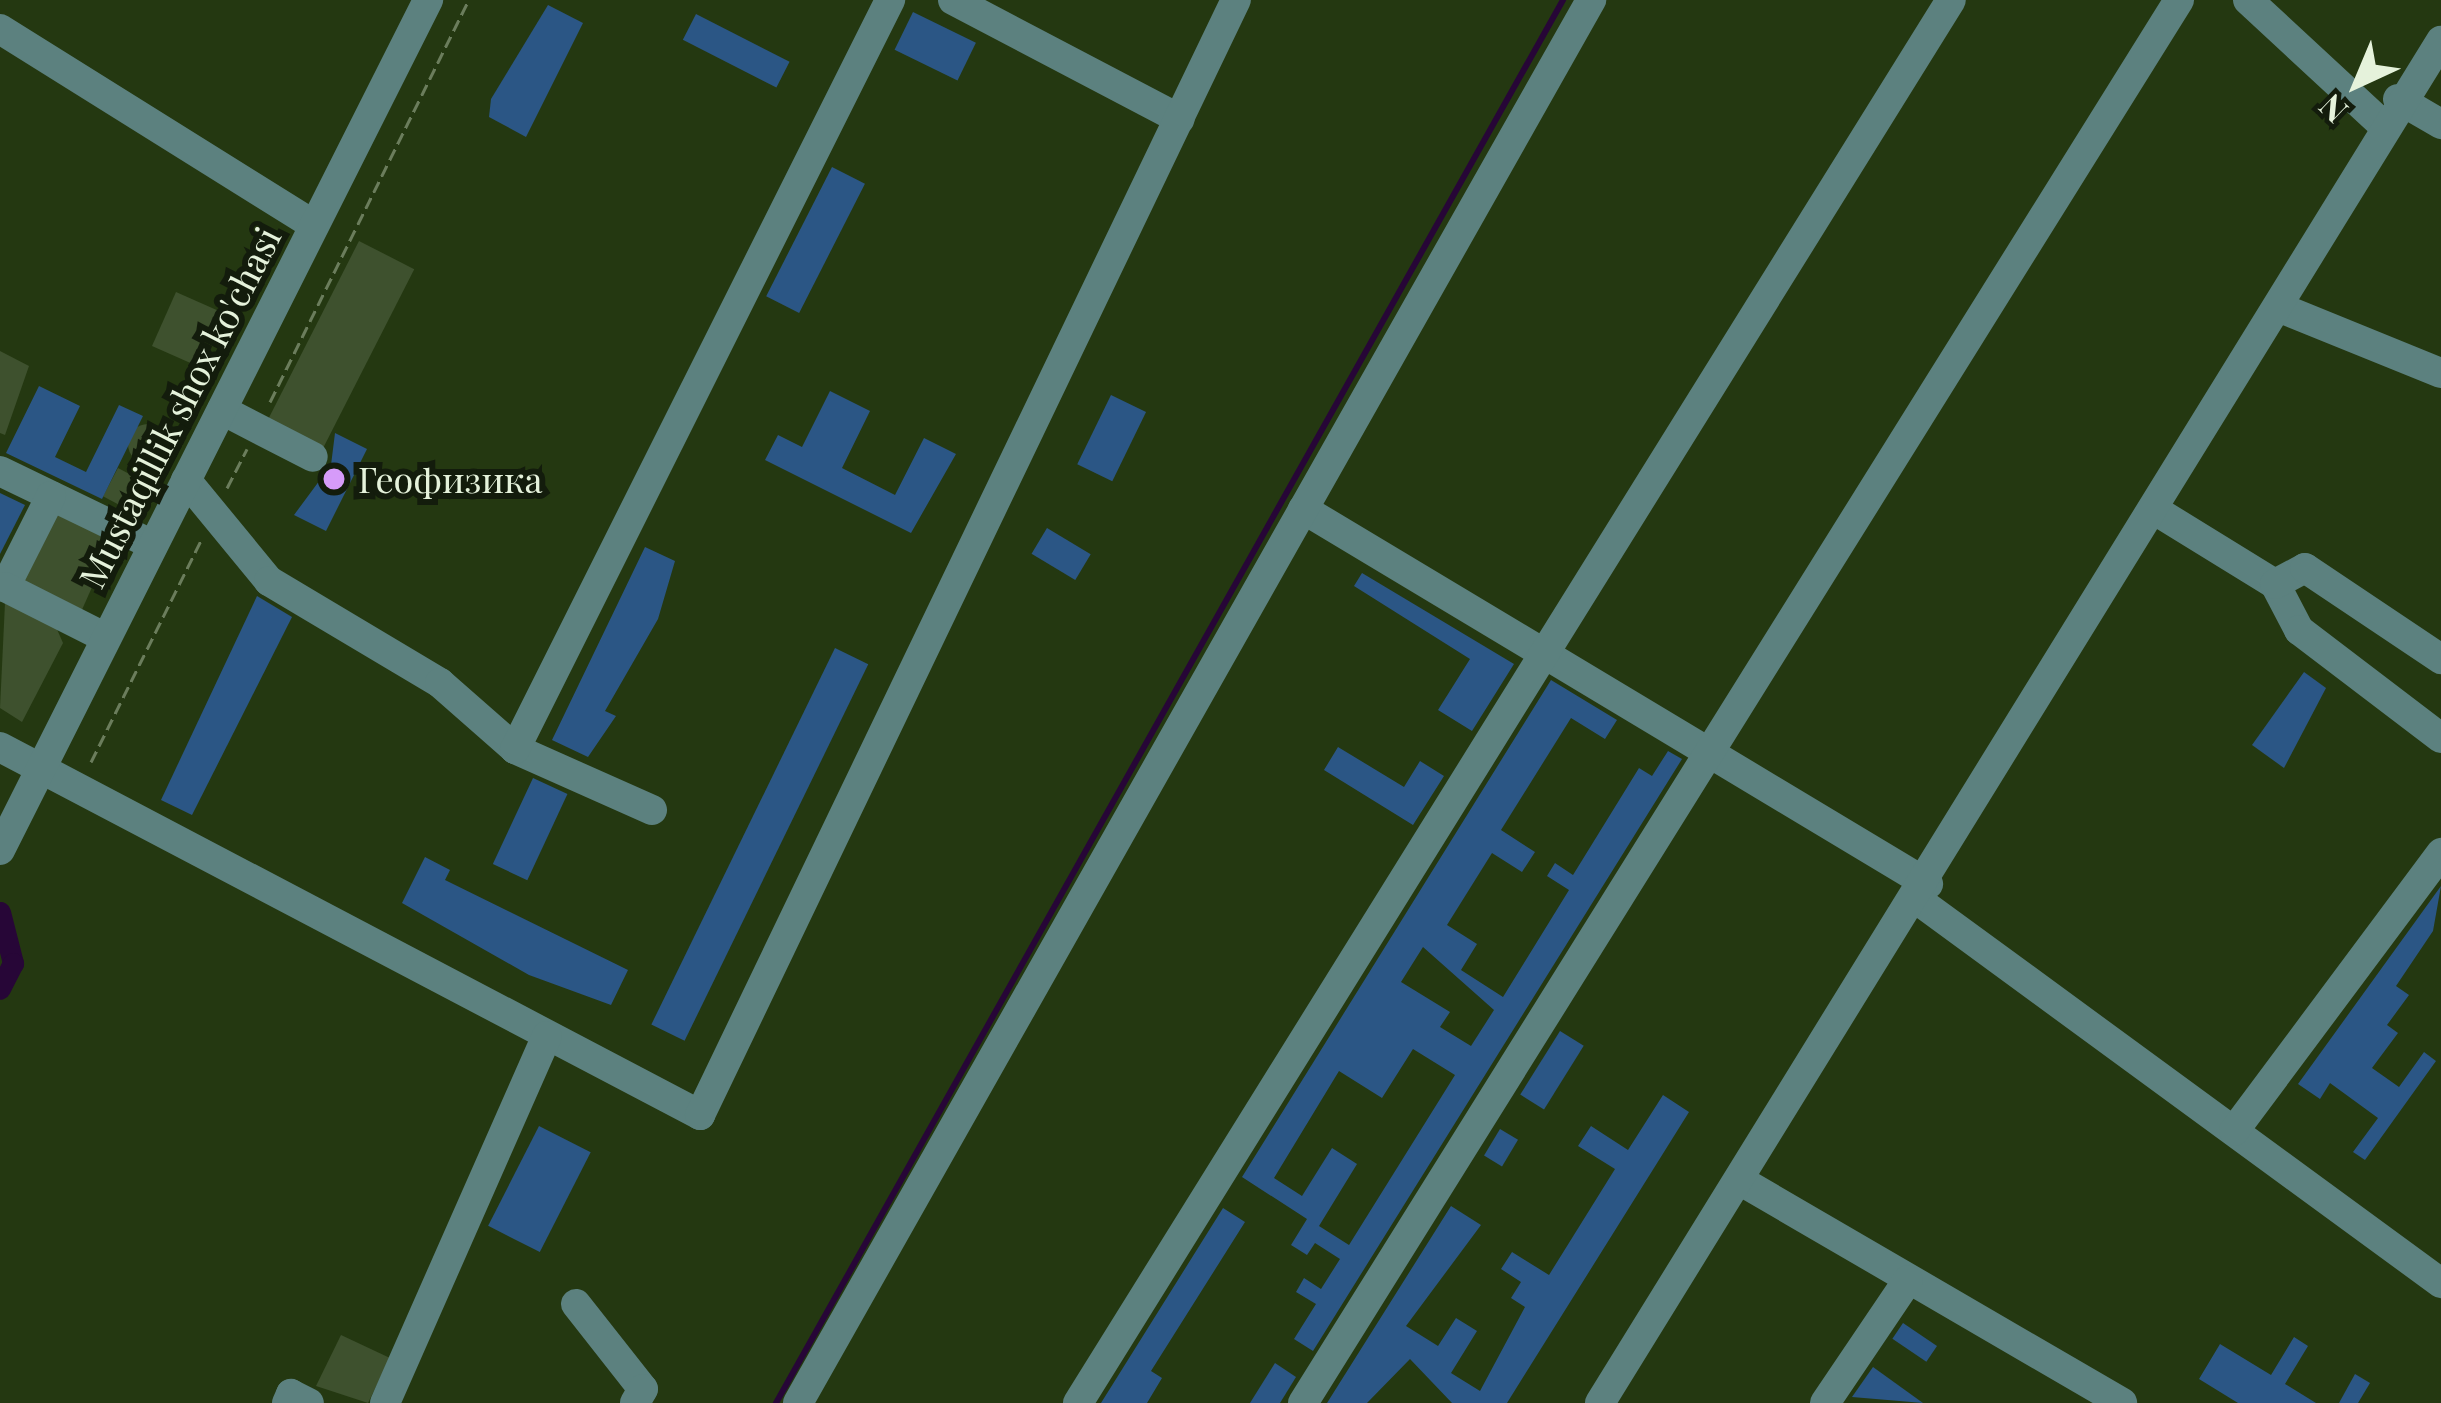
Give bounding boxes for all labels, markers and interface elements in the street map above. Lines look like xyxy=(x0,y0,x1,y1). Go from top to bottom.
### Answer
north arrow xyxy=(2297,24,2417,144)
text: N xyxy=(2308,86,2356,134)
street label: Mustaqillik shox ko'chasi xyxy=(69,219,289,595)
place label: Геофизика xyxy=(358,457,542,501)
marker: Геофизика xyxy=(321,466,347,492)

